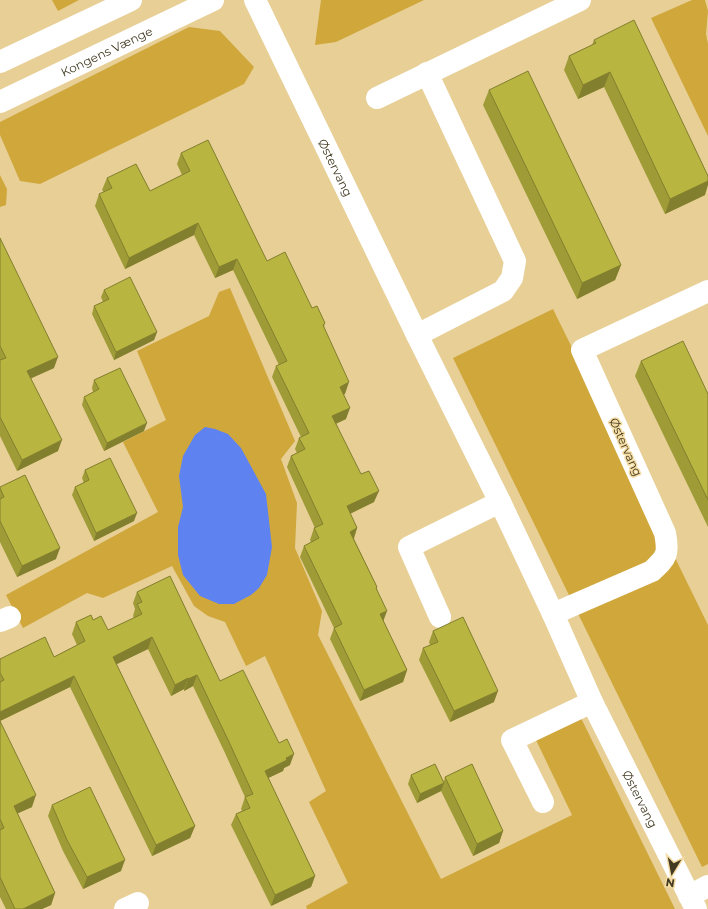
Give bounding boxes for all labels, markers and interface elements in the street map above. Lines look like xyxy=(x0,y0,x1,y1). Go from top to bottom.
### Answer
street label: Kongens Vænge xyxy=(58,23,155,79)
street label: Østervang xyxy=(316,136,356,199)
street label: Østervang xyxy=(606,415,646,479)
street label: Østervang xyxy=(620,767,661,830)
north arrow xyxy=(652,853,692,893)
text: N xyxy=(665,875,676,891)

